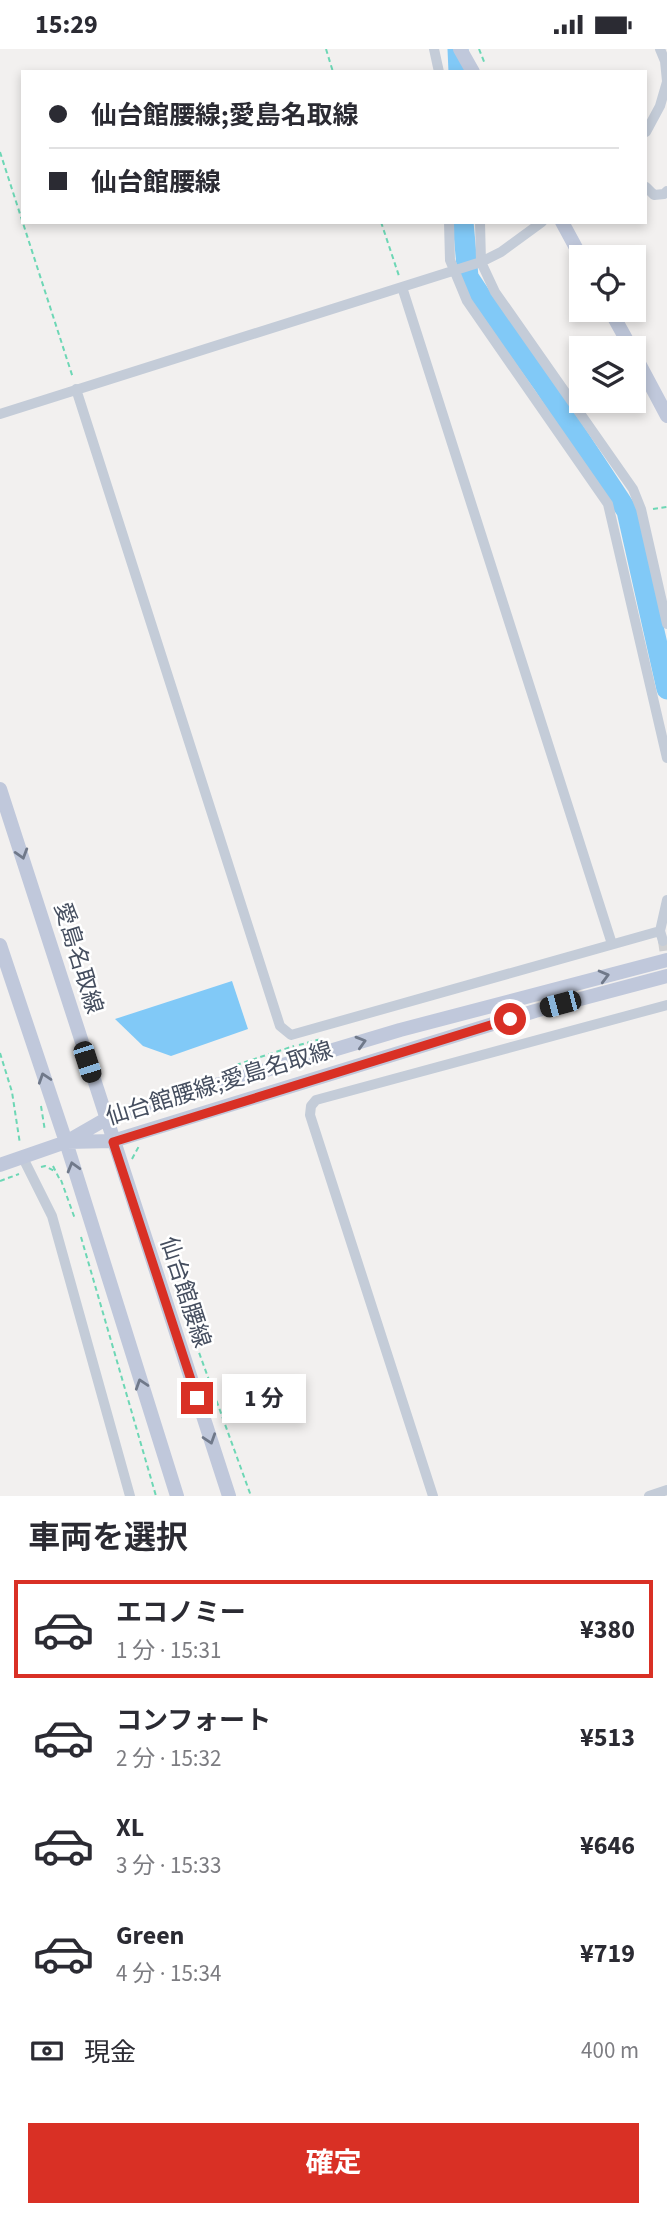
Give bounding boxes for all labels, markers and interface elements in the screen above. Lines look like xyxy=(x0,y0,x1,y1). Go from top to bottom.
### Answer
text: 15:29 xyxy=(35,6,98,43)
text: 仙台館腰線;愛島名取線 xyxy=(91,97,359,134)
text: 仙台館腰線 xyxy=(91,164,221,201)
map controls xyxy=(569,245,646,413)
button: locate xyxy=(569,245,646,322)
button: layers xyxy=(569,336,646,413)
one-way arrow xyxy=(13,848,28,860)
street label: 愛島名取線 xyxy=(46,898,111,1018)
one-way arrow xyxy=(598,970,610,984)
car xyxy=(537,988,584,1020)
route start xyxy=(494,1003,526,1035)
street label: 仙台館腰線;愛島名取線 xyxy=(102,1033,337,1134)
one-way arrow xyxy=(355,1035,367,1050)
car xyxy=(71,1039,104,1085)
one-way arrow xyxy=(38,1072,52,1084)
one-way arrow xyxy=(67,1161,82,1173)
street label: 仙台館腰線 xyxy=(152,1232,219,1352)
callout: 1 分 xyxy=(222,1373,306,1423)
one-way arrow xyxy=(135,1379,149,1391)
route end xyxy=(181,1382,213,1414)
text: 1 分 xyxy=(244,1382,284,1415)
one-way arrow xyxy=(202,1433,216,1445)
text: 車両を選択 xyxy=(28,1515,188,1561)
text: エコノミー xyxy=(116,1594,246,1631)
icon: car xyxy=(32,1598,95,1661)
text: ¥380 xyxy=(580,1611,635,1648)
text: 1 分 · 15:31 xyxy=(116,1634,221,1667)
text: コンフォート xyxy=(116,1702,271,1739)
icon: car xyxy=(32,1706,95,1769)
text: ¥513 xyxy=(580,1719,635,1756)
text: 2 分 · 15:32 xyxy=(116,1742,221,1775)
text: XL xyxy=(116,1809,144,1846)
icon: car xyxy=(32,1814,95,1877)
text: ¥646 xyxy=(580,1827,635,1864)
text: 3 分 · 15:33 xyxy=(116,1849,221,1882)
text: Green xyxy=(116,1917,184,1954)
icon: car xyxy=(32,1922,95,1985)
text: ¥719 xyxy=(580,1935,635,1972)
text: 4 分 · 15:34 xyxy=(116,1957,221,1990)
icon: cash xyxy=(28,2032,66,2070)
text: 現金 xyxy=(84,2034,136,2071)
text: 400 m xyxy=(581,2034,639,2067)
button: 確定 xyxy=(28,2123,639,2203)

